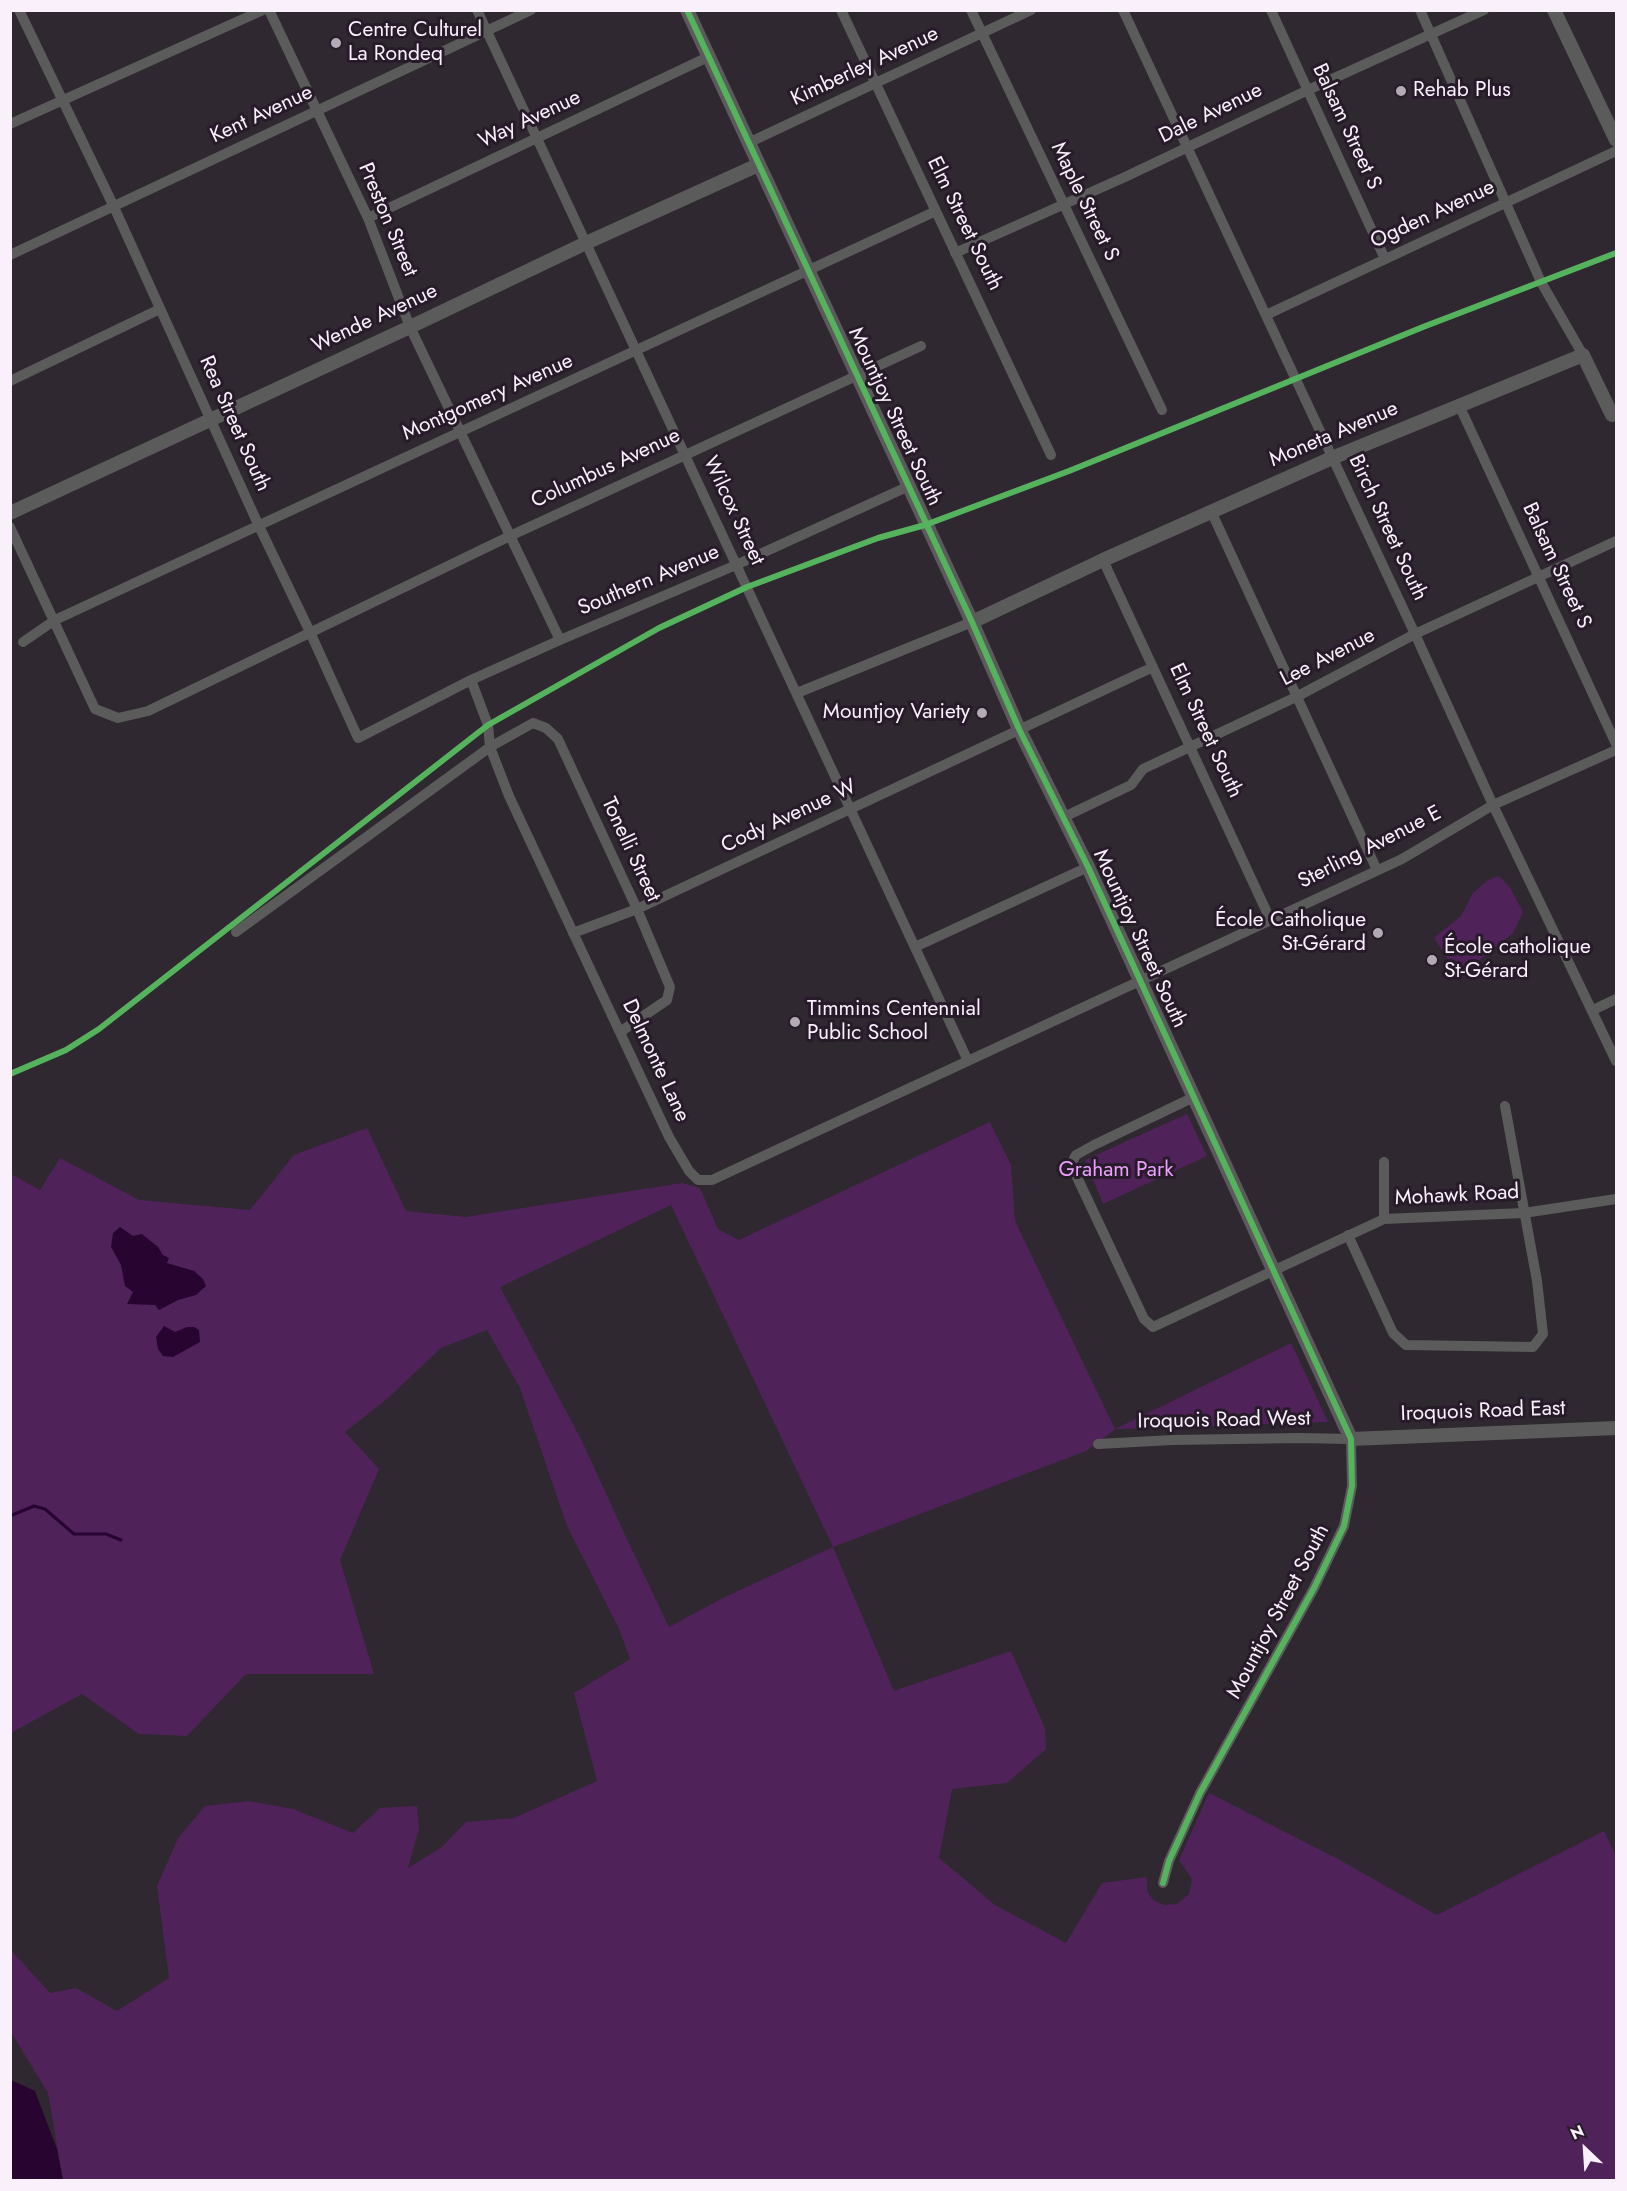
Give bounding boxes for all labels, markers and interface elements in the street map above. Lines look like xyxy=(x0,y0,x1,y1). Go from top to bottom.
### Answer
place label: Centre Culturel La Rondeq xyxy=(348,18,482,68)
street label: Kimberley Avenue xyxy=(787,22,943,112)
marker: Centre Culturel La Rondeq xyxy=(329,36,343,50)
street label: Balsam Street S xyxy=(1306,60,1386,194)
street label: Dale Avenue xyxy=(1155,78,1267,150)
place label: Rehab Plus xyxy=(1413,78,1511,104)
street label: Kent Avenue xyxy=(207,80,317,150)
marker: Rehab Plus xyxy=(1394,84,1408,98)
street label: Way Avenue xyxy=(475,85,585,155)
street label: Maple Street S xyxy=(1044,139,1124,265)
street label: Elm Street South xyxy=(921,153,1007,295)
street label: Preston Street xyxy=(352,159,422,281)
street label: Ogden Avenue xyxy=(1367,175,1499,255)
street label: Wende Avenue xyxy=(308,279,442,359)
street label: Mountjoy Street South xyxy=(842,324,946,510)
street label: Montgomery Avenue xyxy=(399,349,577,447)
street label: Rea Street South xyxy=(193,352,275,496)
street label: Moneta Avenue xyxy=(1266,397,1402,473)
street label: Columbus Avenue xyxy=(528,424,684,514)
street label: Birch Street South xyxy=(1342,451,1432,605)
street label: Wilcox Street xyxy=(697,452,769,570)
street label: Balsam Street S xyxy=(1516,499,1596,633)
street label: Southern Avenue xyxy=(575,540,723,622)
street label: Lee Avenue xyxy=(1276,623,1380,693)
street label: Elm Street South xyxy=(1163,660,1247,802)
place label: Mountjoy Variety xyxy=(823,700,970,726)
marker: Mountjoy Variety xyxy=(975,706,989,720)
street label: Cody Avenue W xyxy=(718,775,860,859)
street label: Tonelli Street xyxy=(595,794,665,906)
street label: Sterling Avenue E xyxy=(1294,801,1446,895)
street label: Mountjoy Street South xyxy=(1087,846,1191,1032)
place label: École Catholique St-Gérard xyxy=(1215,908,1366,958)
marker: École Catholique St-Gérard xyxy=(1371,926,1385,940)
place label: École catholique St-Gérard xyxy=(1444,935,1591,985)
marker: École catholique St-Gérard xyxy=(1425,953,1439,967)
street label: Delmonte Lane xyxy=(616,996,694,1126)
place label: Timmins Centennial Public School xyxy=(807,997,981,1047)
marker: Timmins Centennial Public School xyxy=(788,1015,802,1029)
park label: Graham Park xyxy=(1059,1158,1173,1184)
street label: Mohawk Road xyxy=(1394,1180,1520,1212)
street label: Iroquois Road East xyxy=(1400,1397,1566,1427)
street label: Iroquois Road West xyxy=(1137,1407,1311,1435)
street label: Mountjoy Street South xyxy=(1222,1520,1336,1704)
north arrow xyxy=(1555,2119,1615,2179)
text: N xyxy=(1567,2119,1588,2145)

